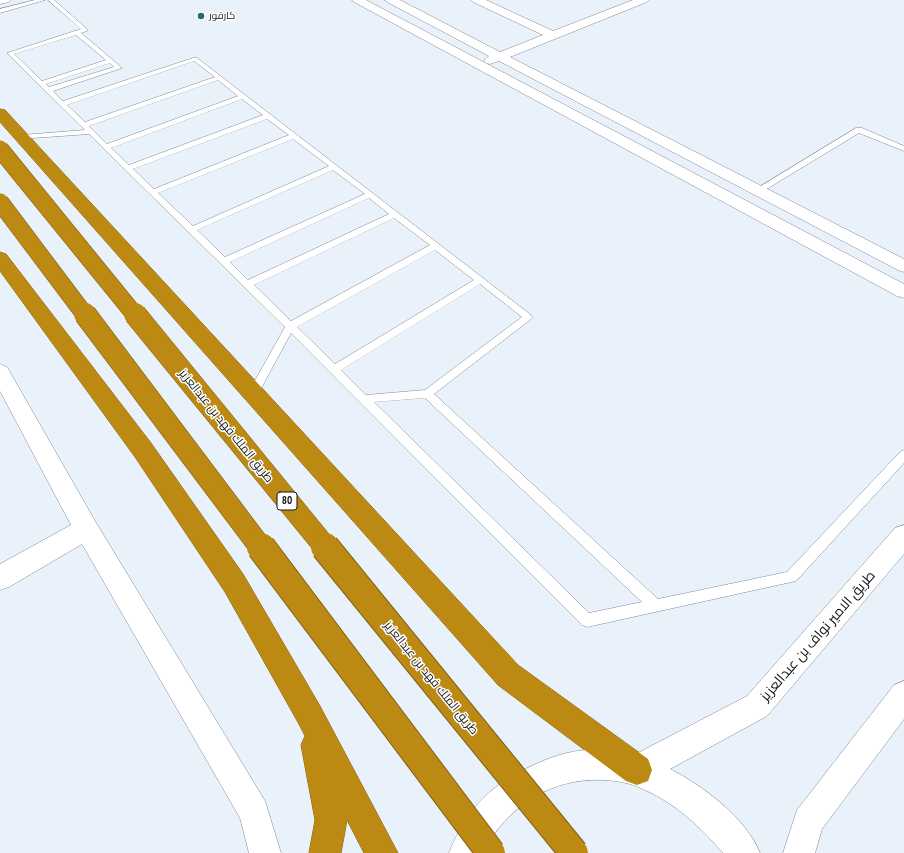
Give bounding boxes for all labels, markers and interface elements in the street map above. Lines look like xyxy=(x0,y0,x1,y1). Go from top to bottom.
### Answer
place label: كارفور xyxy=(209,10,235,22)
marker: كارفور xyxy=(196,11,206,21)
street label: طريق الملك فهد بن عبدالعزيز xyxy=(176,366,276,486)
road number: 80 xyxy=(277,492,297,510)
street label: طريق الامير نواف بن عبدالعزيز xyxy=(757,567,879,705)
street label: طريق الملك فهد بن عبدالعزيز xyxy=(381,618,481,738)

